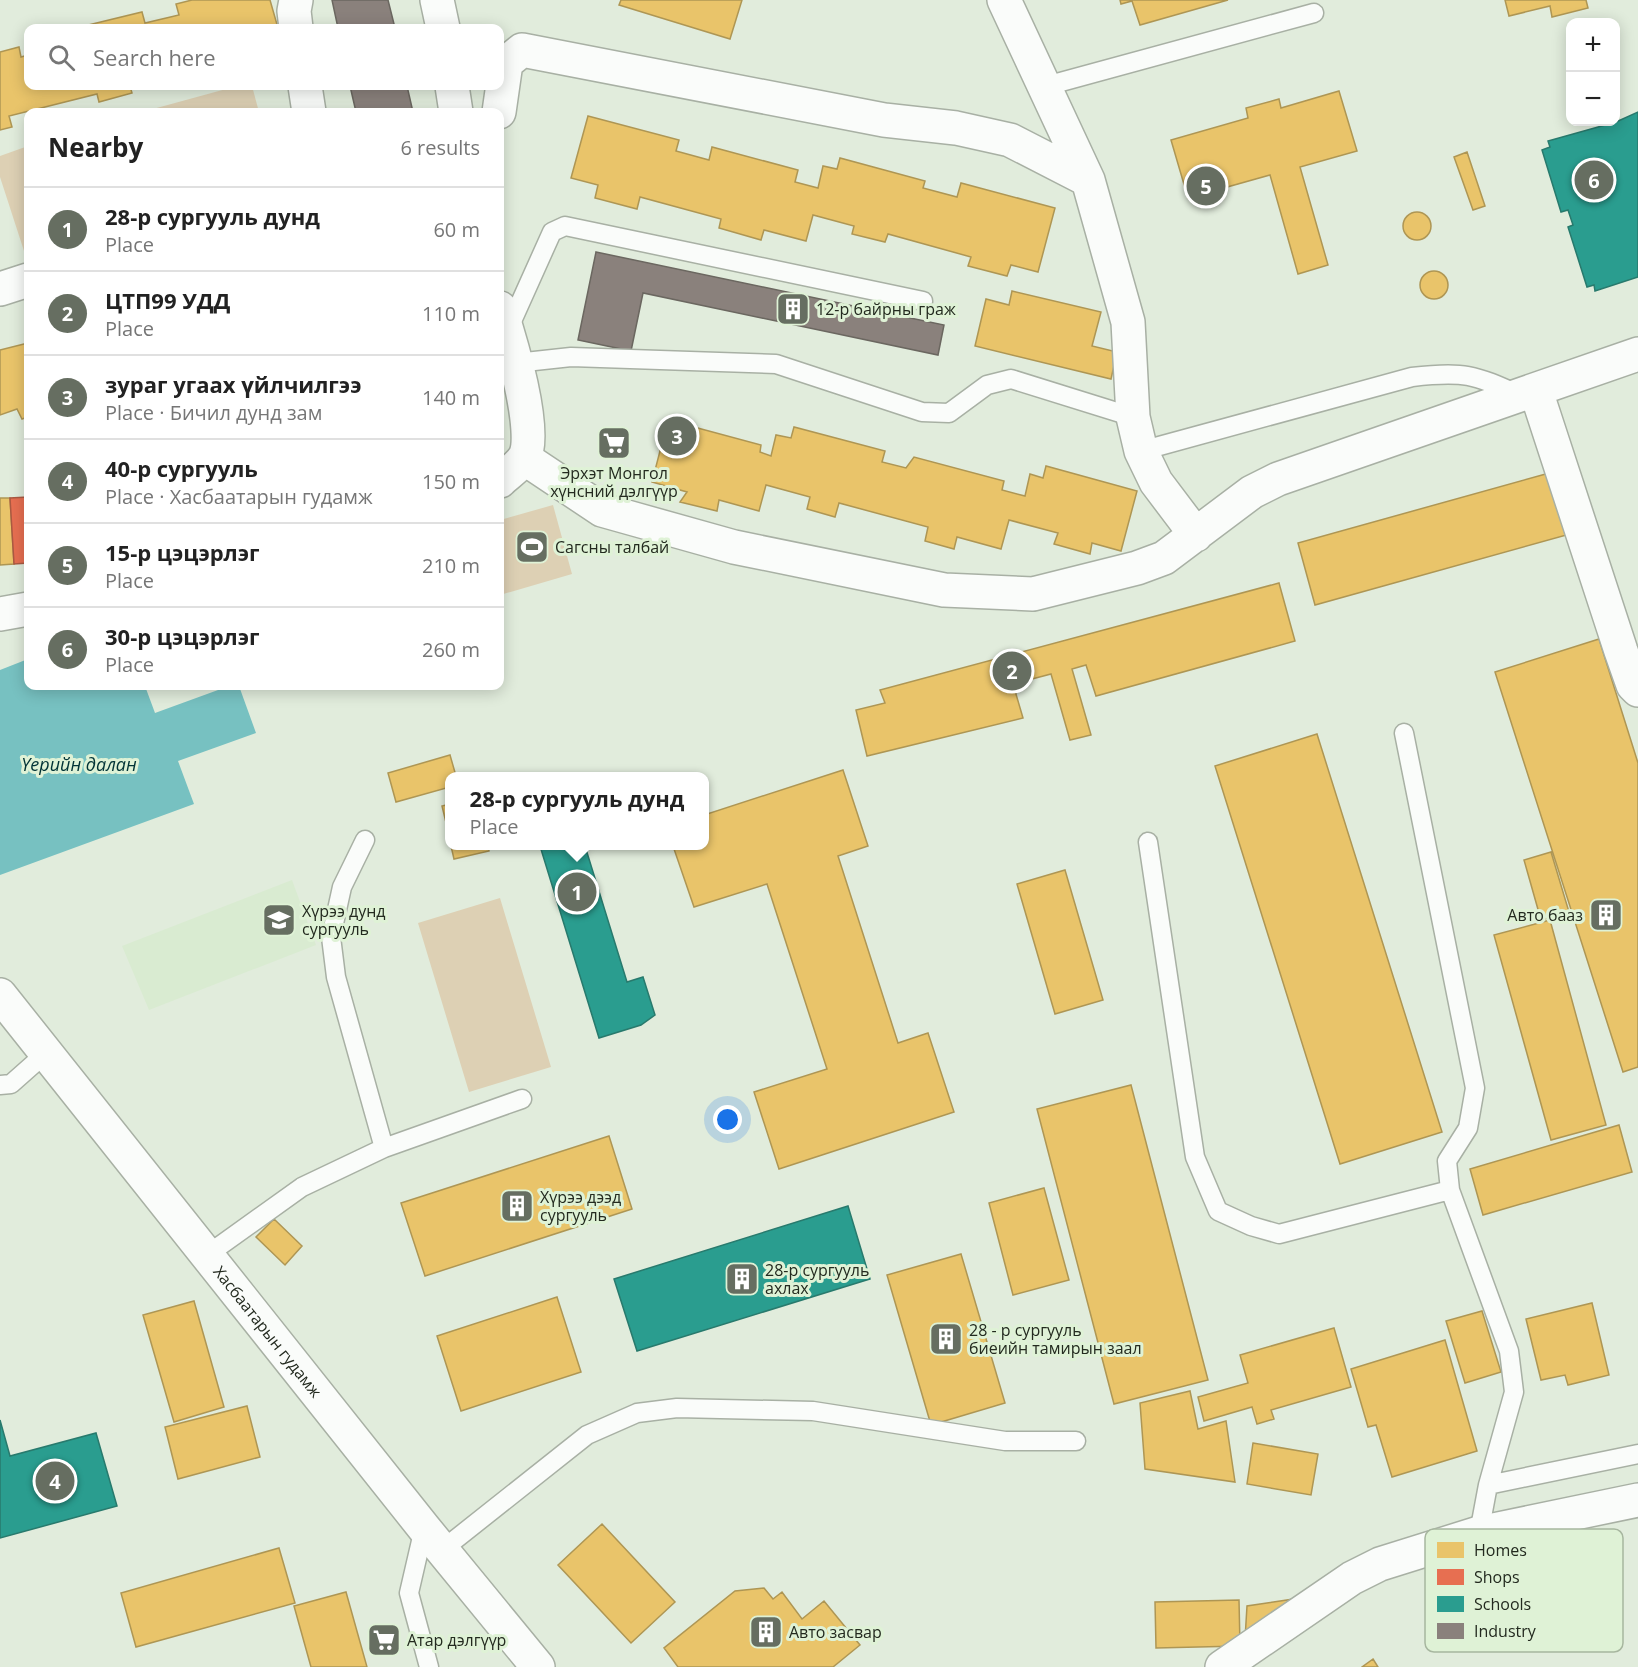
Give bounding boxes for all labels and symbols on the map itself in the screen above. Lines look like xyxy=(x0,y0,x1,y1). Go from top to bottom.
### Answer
pin: 6 xyxy=(1574,158,1614,202)
pin: 5 xyxy=(1186,164,1226,208)
building icon: 12-р байрны граж xyxy=(775,291,811,327)
place label: 12-р байрны граж xyxy=(816,298,956,320)
pin: 3 xyxy=(658,414,696,458)
supermarket icon: Эрхэт Монгол хүнсний дэлгүүр xyxy=(596,425,632,461)
place label: Эрхэт Монгол хүнсний дэлгүүр xyxy=(550,462,678,502)
sports icon: Сагсны талбай xyxy=(514,529,550,565)
place label: Сагсны талбай xyxy=(555,536,669,558)
pin: 2 xyxy=(992,648,1032,694)
water label: Үерийн далан xyxy=(21,752,137,776)
pin: 1 xyxy=(558,870,596,914)
building icon: Авто бааз xyxy=(1588,897,1624,933)
place label: Хүрээ дунд сургууль xyxy=(302,900,386,940)
school or university icon: Хүрээ дунд сургууль xyxy=(261,902,297,938)
place label: Авто бааз xyxy=(1507,904,1583,926)
your location xyxy=(713,1105,742,1134)
place label: Хүрээ дээд сургууль xyxy=(540,1186,621,1226)
building icon: Хүрээ дээд сургууль xyxy=(499,1188,535,1224)
place label: 28-р сургууль ахлах xyxy=(765,1259,869,1299)
street label: Хасбаатарын гудамж xyxy=(209,1261,327,1402)
building icon: 28-р сургууль ахлах xyxy=(724,1261,760,1297)
place label: 28 - р сургууль биеийн тамирын заал xyxy=(969,1319,1142,1359)
building icon: 28 - р сургууль биеийн тамирын заал xyxy=(928,1321,964,1357)
pin: 4 xyxy=(36,1458,74,1504)
legend xyxy=(1425,1529,1623,1652)
text: Homes xyxy=(1474,1539,1527,1561)
text: Shops xyxy=(1474,1566,1520,1588)
text: Schools xyxy=(1474,1593,1531,1615)
building icon: Авто засвар xyxy=(748,1614,784,1650)
text: Industry xyxy=(1474,1620,1537,1642)
place label: Авто засвар xyxy=(789,1621,882,1643)
supermarket icon: Атар дэлгүүр xyxy=(366,1622,402,1658)
place label: Атар дэлгүүр xyxy=(407,1629,506,1651)

